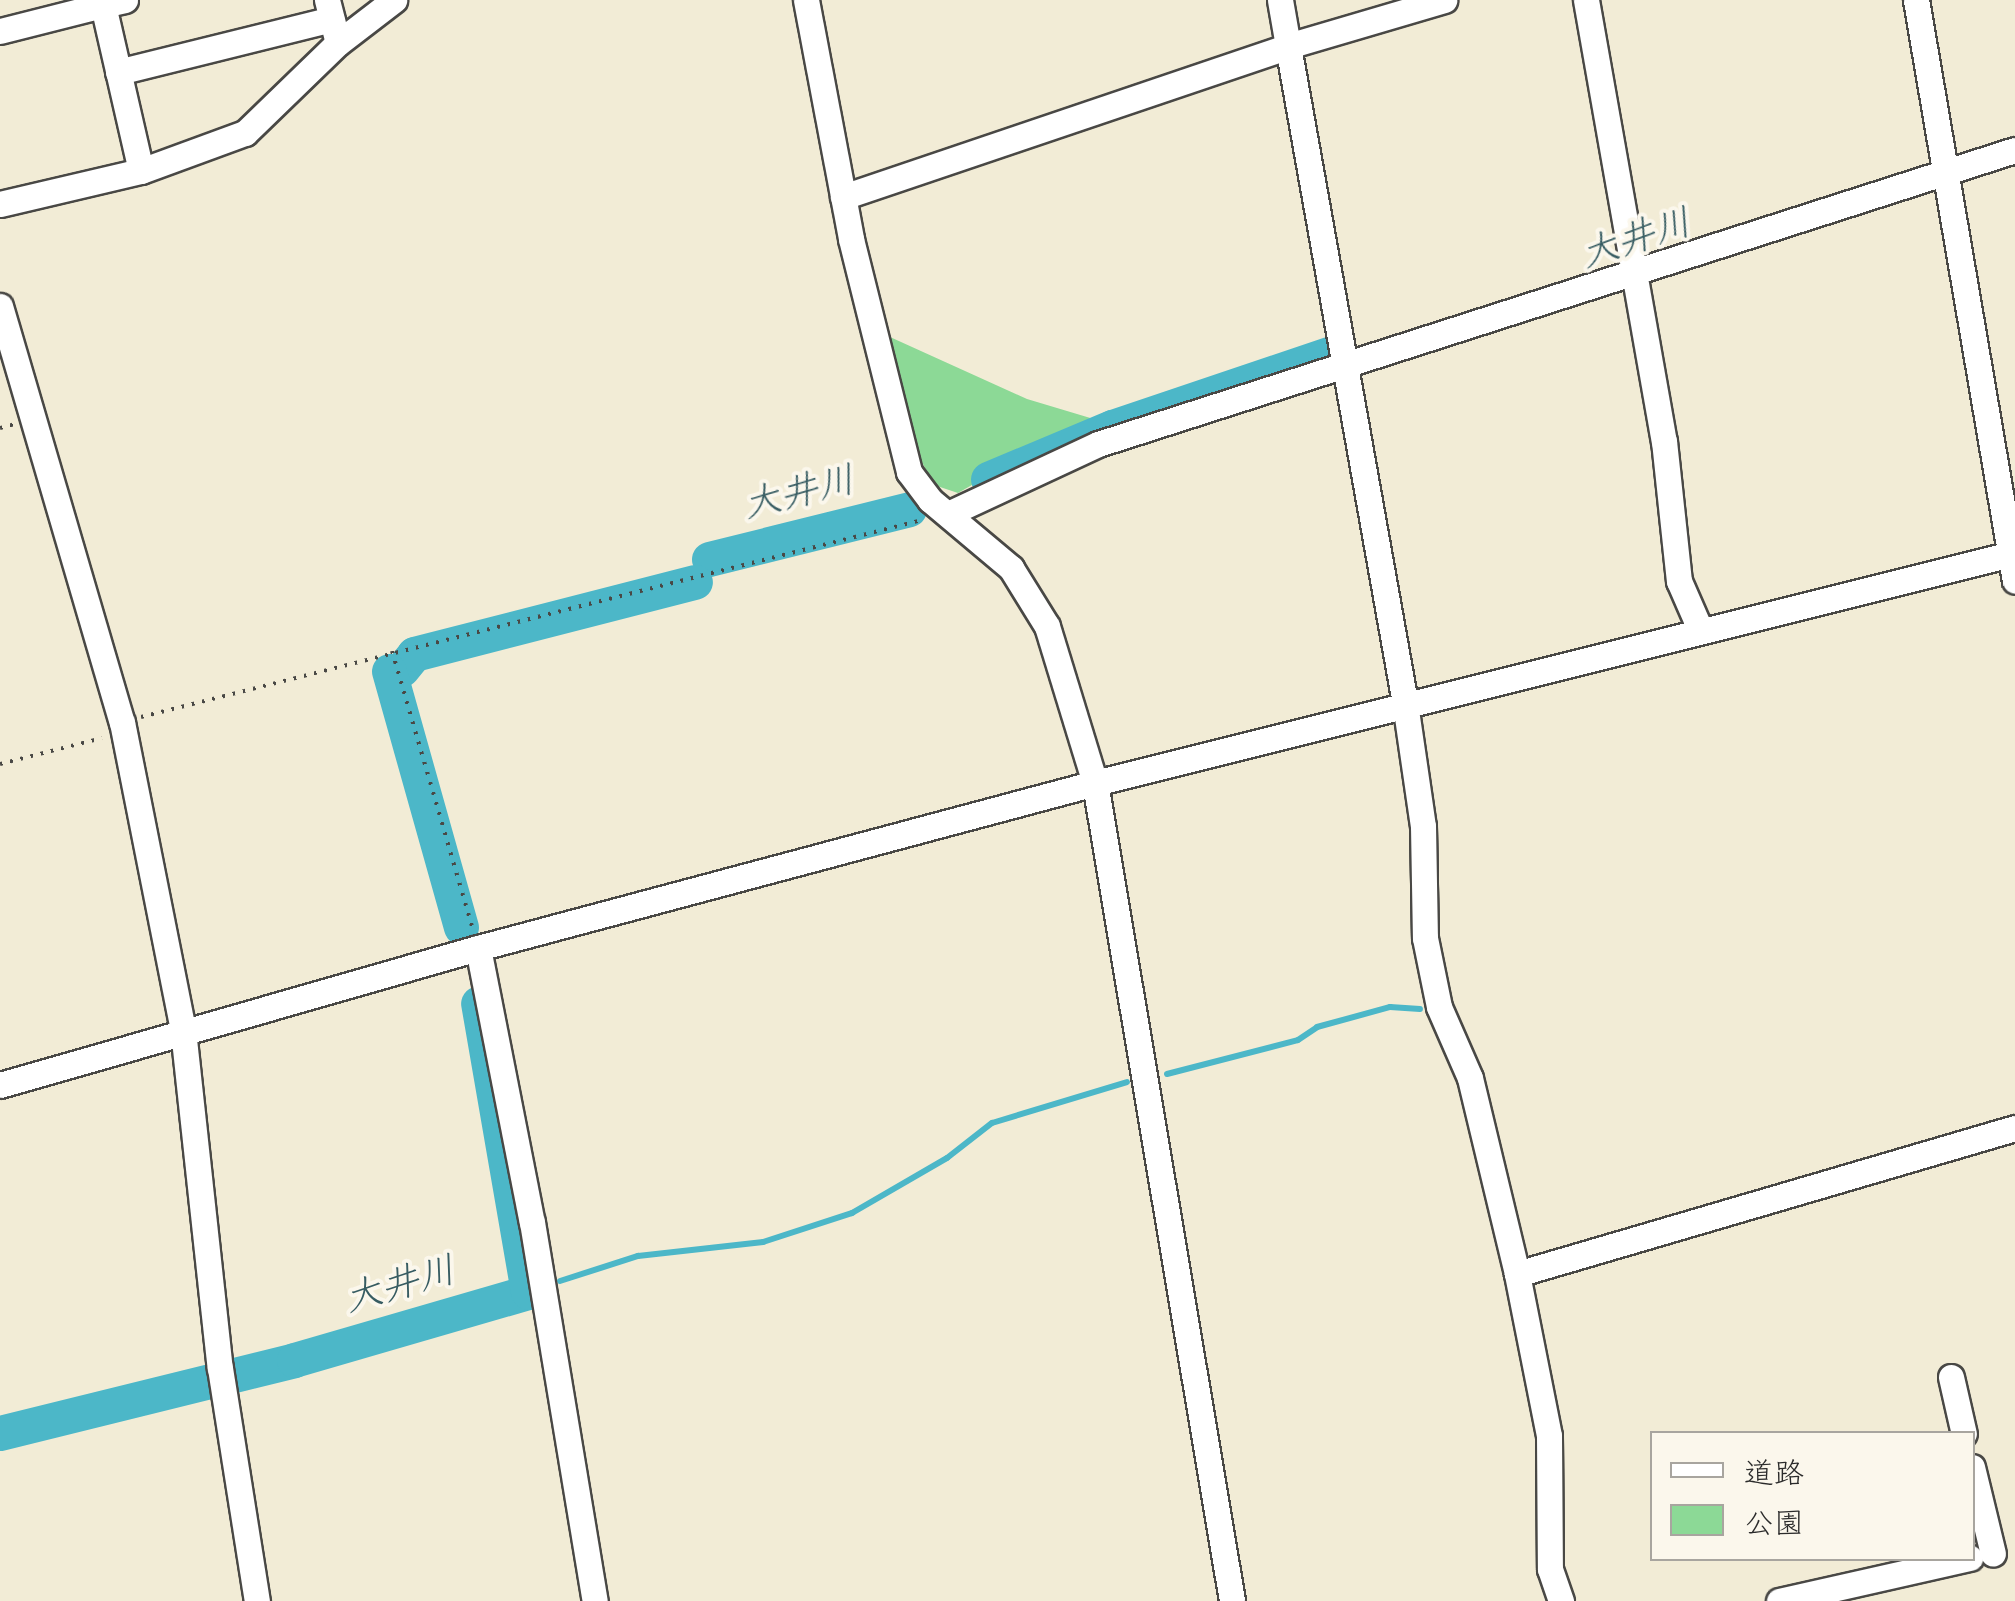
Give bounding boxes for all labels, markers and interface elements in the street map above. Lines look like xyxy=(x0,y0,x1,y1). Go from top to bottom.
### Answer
water label: 大井川 xyxy=(1575,200,1697,278)
water label: 大井川 xyxy=(738,457,860,529)
water label: 大井川 xyxy=(339,1247,461,1323)
legend xyxy=(1650,1431,1975,1561)
text: 道路 xyxy=(1744,1455,1804,1492)
text: 公園 xyxy=(1744,1505,1804,1542)

